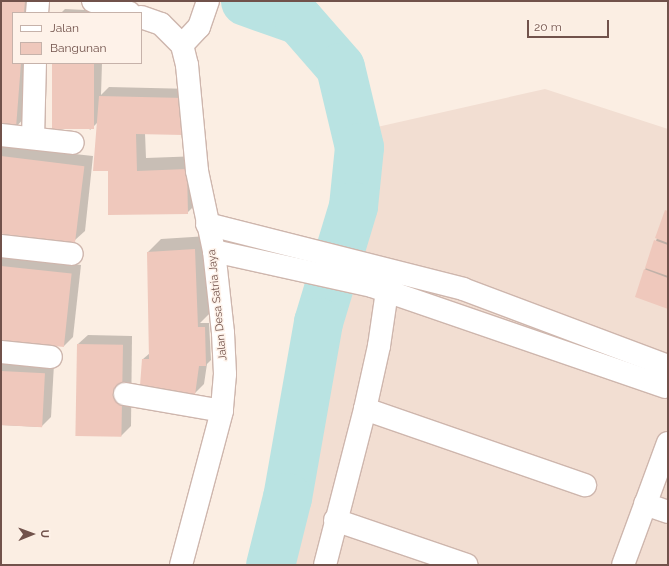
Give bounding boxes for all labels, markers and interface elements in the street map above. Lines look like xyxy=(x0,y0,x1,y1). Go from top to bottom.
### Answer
legend xyxy=(12,12,142,64)
scale bar xyxy=(529,12,611,38)
text: 20 m xyxy=(534,20,562,34)
text: Jalan xyxy=(50,21,79,35)
text: Bangunan xyxy=(50,41,107,55)
street label: Jalan Desa Satria Jaya xyxy=(206,249,230,361)
north arrow xyxy=(12,514,52,554)
text: U xyxy=(38,530,51,538)

